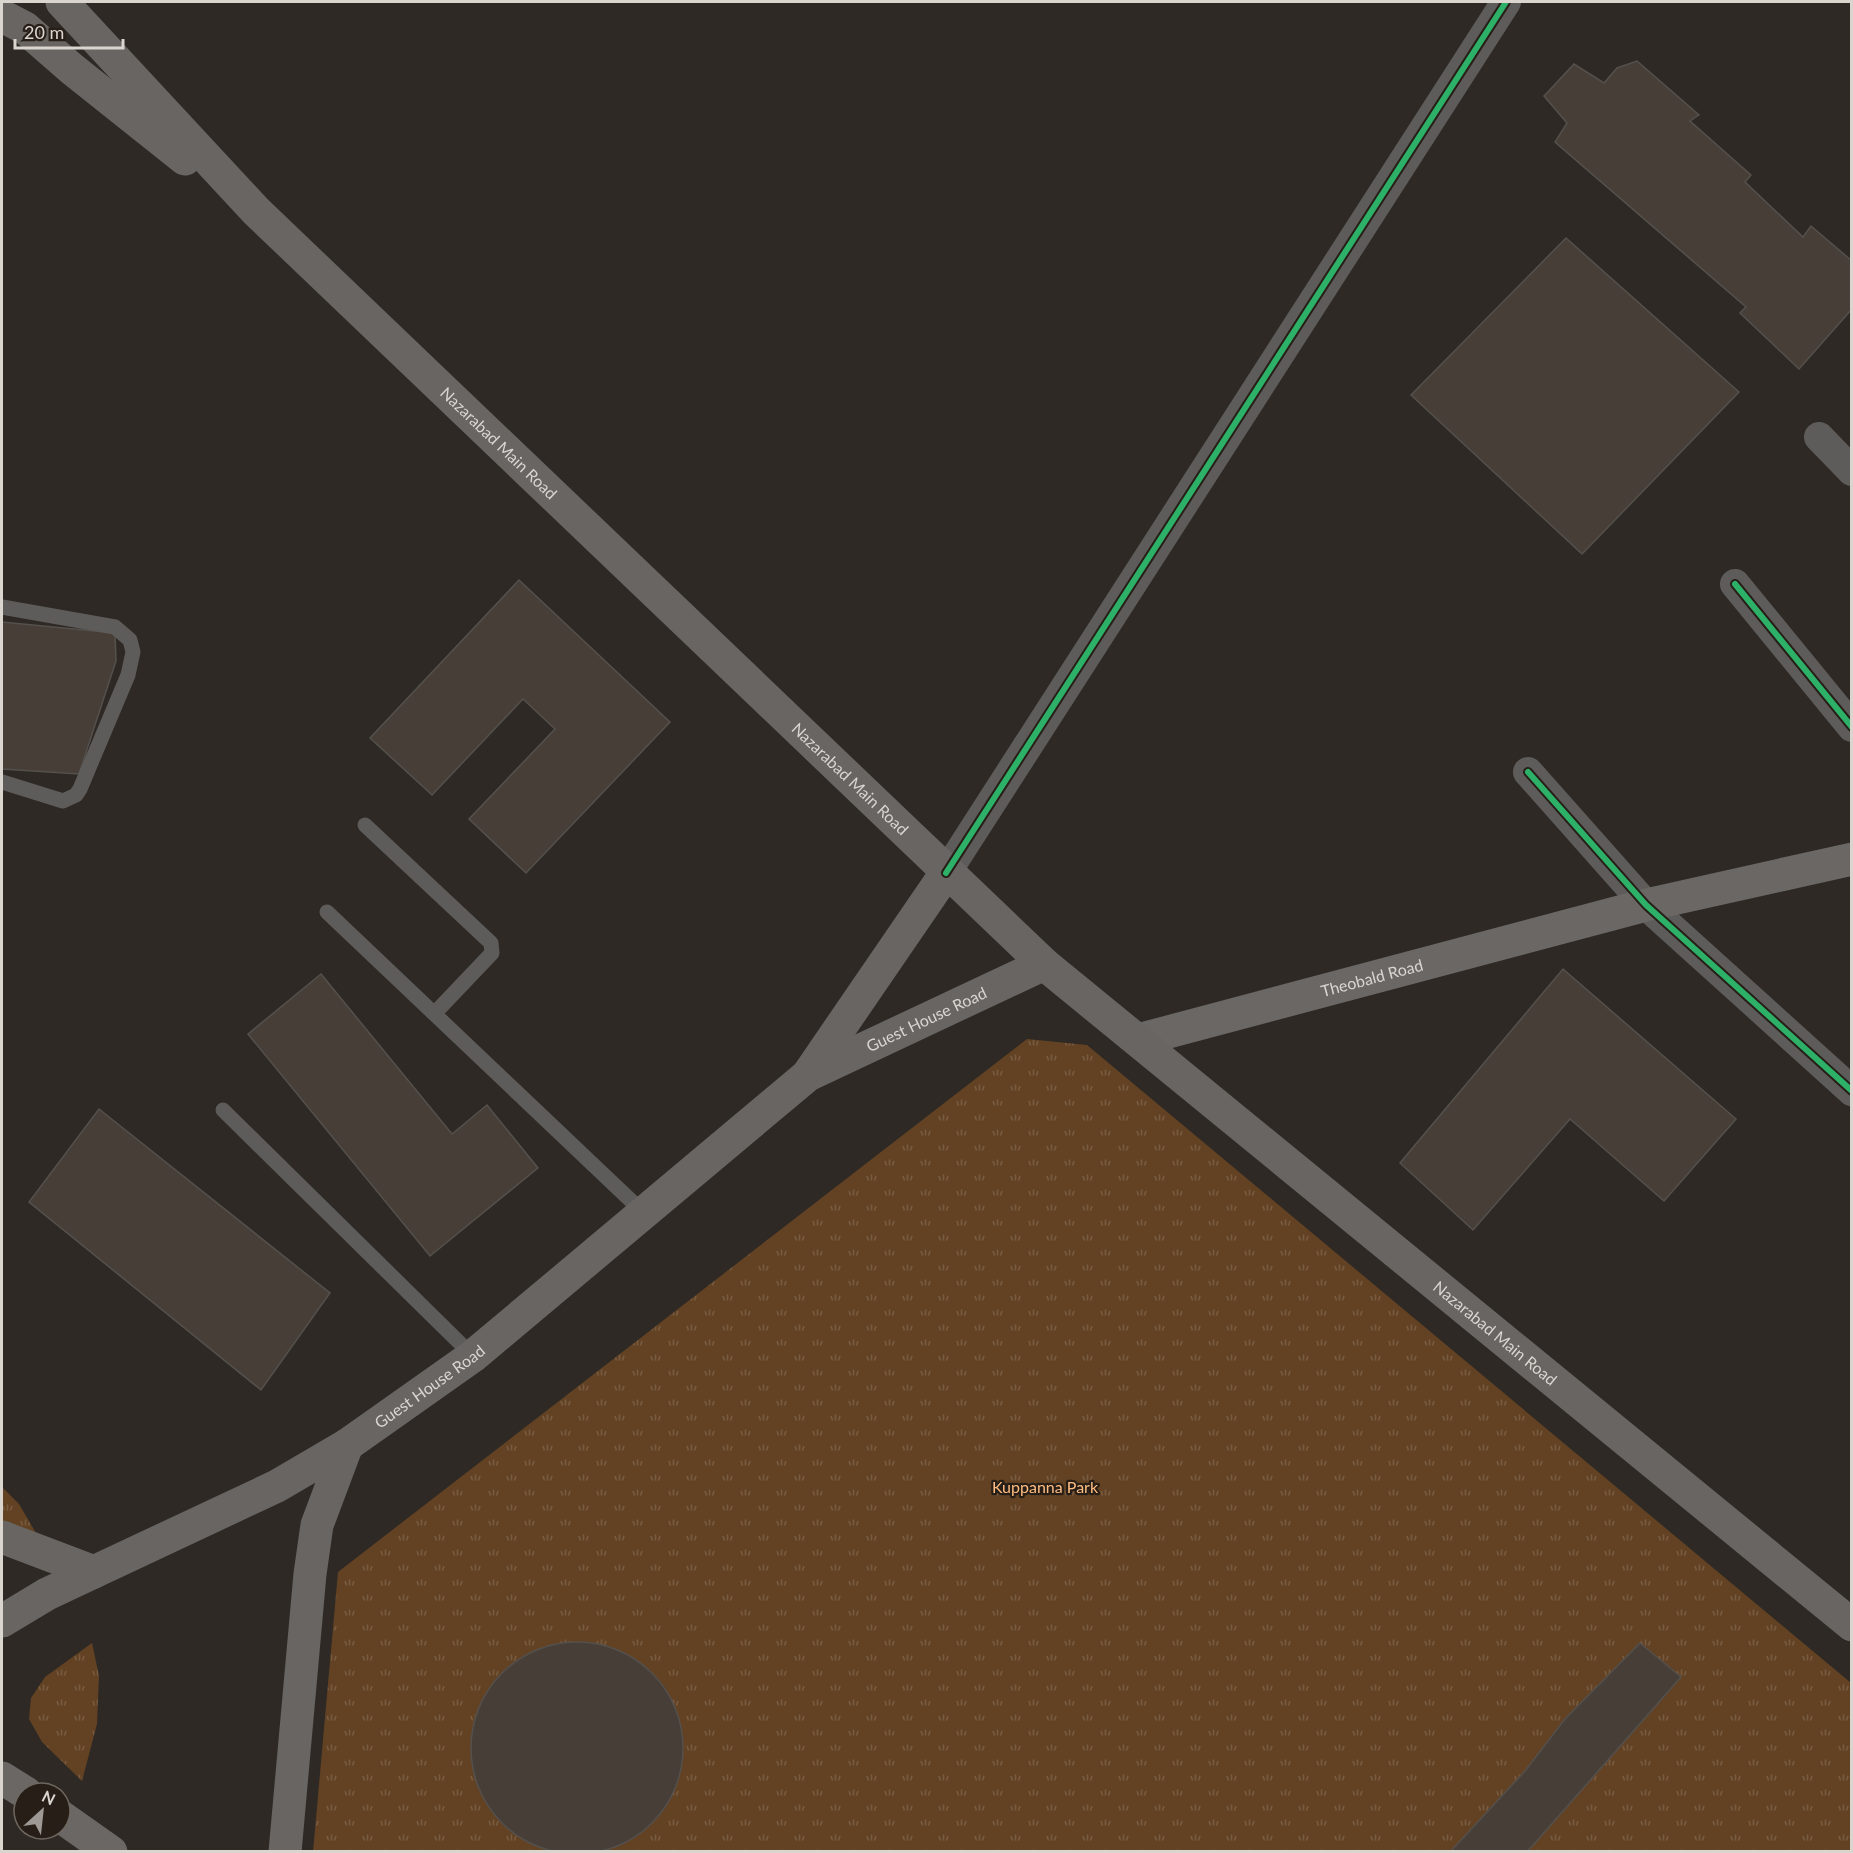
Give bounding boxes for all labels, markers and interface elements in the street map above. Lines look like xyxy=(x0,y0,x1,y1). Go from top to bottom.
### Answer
scale bar xyxy=(15,12,123,50)
text: 20 m xyxy=(24,21,64,43)
street label: Nazarabad Main Road xyxy=(437,383,561,503)
street label: Nazarabad Main Road xyxy=(788,718,913,838)
street label: Theobald Road xyxy=(1319,955,1425,1000)
street label: Guest House Road xyxy=(863,982,989,1055)
street label: Nazarabad Main Road xyxy=(1430,1277,1561,1389)
street label: Guest House Road xyxy=(371,1340,488,1432)
park label: Kuppanna Park xyxy=(992,1477,1099,1496)
north arrow xyxy=(12,1781,72,1841)
text: N xyxy=(39,1786,59,1808)

